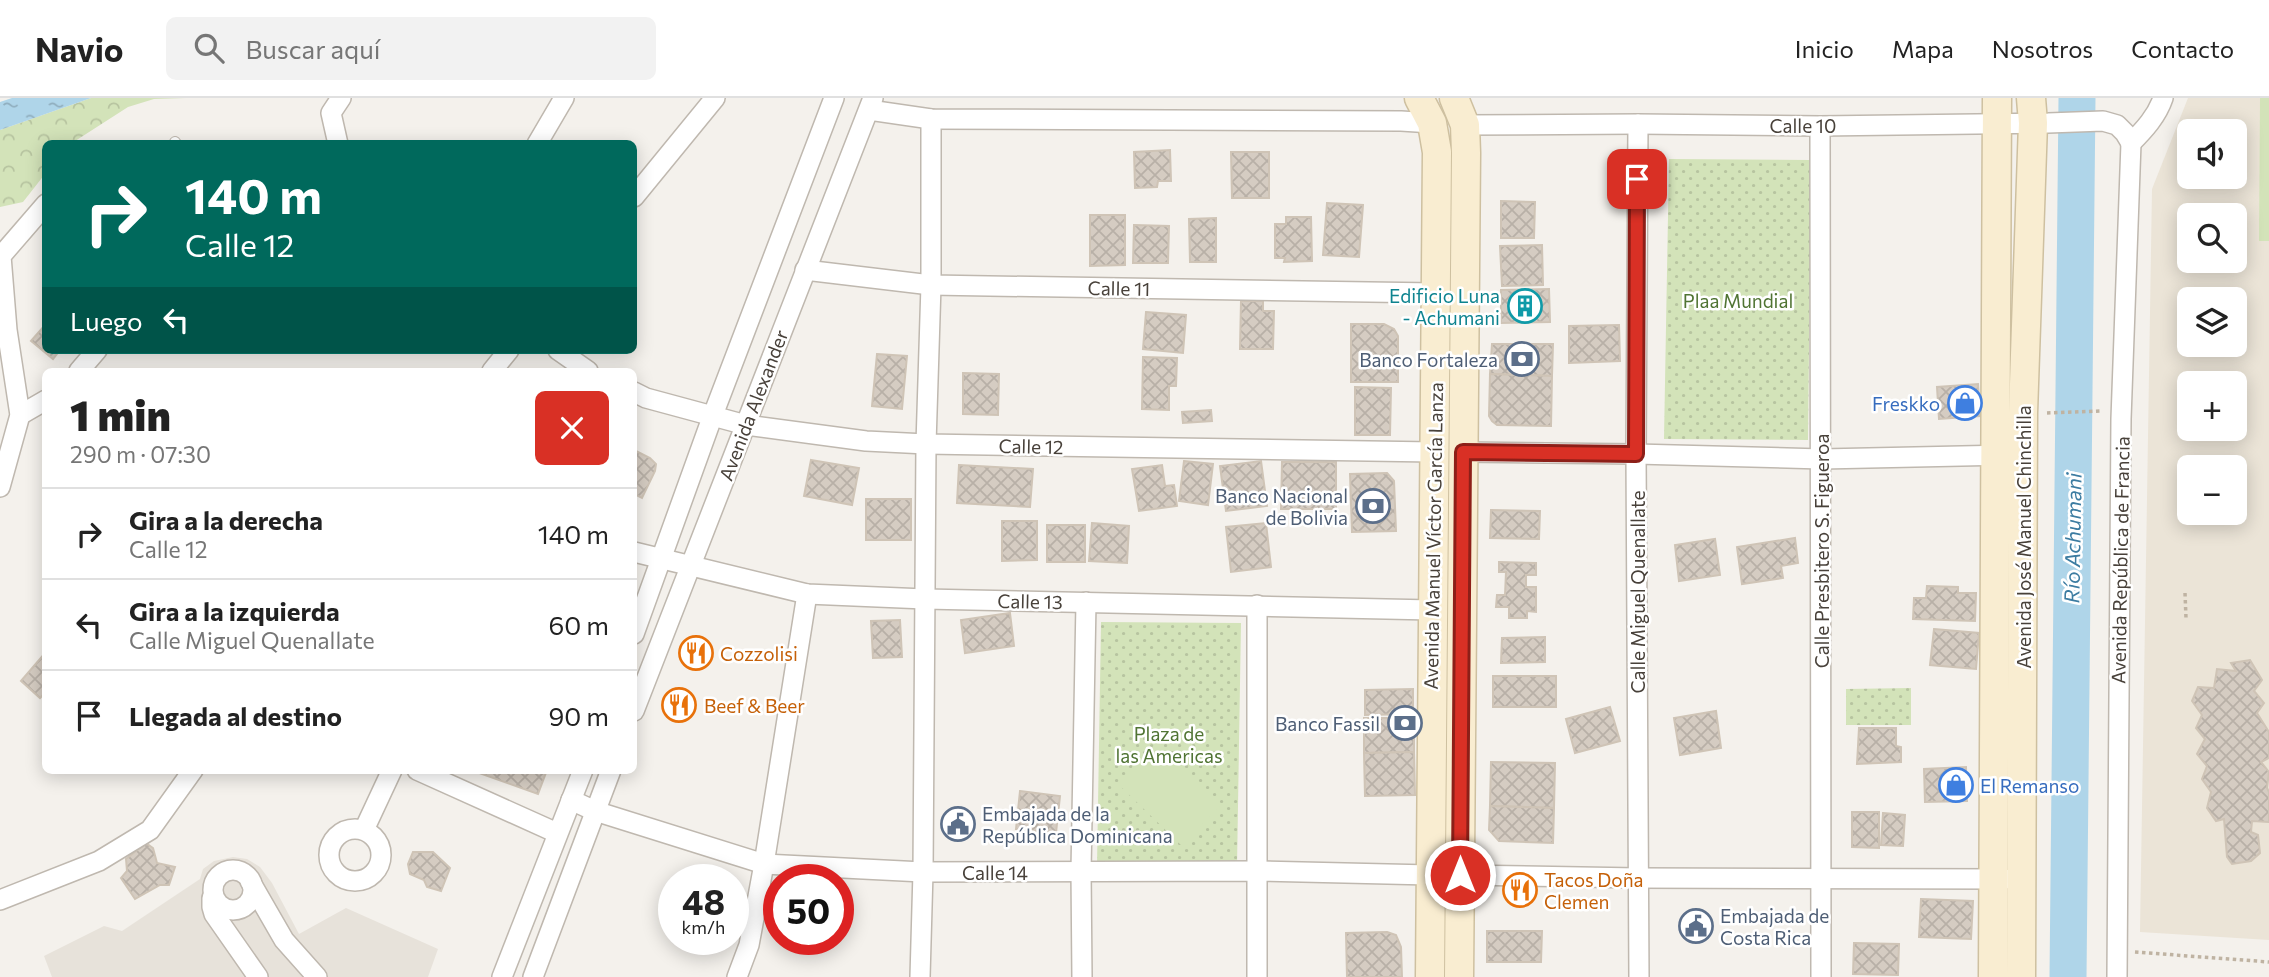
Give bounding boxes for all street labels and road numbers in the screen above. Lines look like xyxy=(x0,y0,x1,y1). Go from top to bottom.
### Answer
street label: Calle 10 xyxy=(1770,114,1836,137)
street label: Calle 11 xyxy=(1088,276,1150,300)
street label: Avenida Alexander xyxy=(714,326,792,484)
street label: Avenida Manuel Víctor García Lanza xyxy=(1419,382,1447,690)
street label: Avenida José Manuel Chinchilla xyxy=(2012,405,2035,669)
street label: Calle 12 xyxy=(998,434,1064,458)
street label: Calle Presbitero S. Figueroa xyxy=(1810,434,1833,668)
street label: Avenida República de Francia xyxy=(2106,436,2134,684)
street label: Calle Miguel Quenallate xyxy=(1626,491,1649,693)
street label: Calle 13 xyxy=(997,589,1063,613)
street label: Calle 14 xyxy=(962,861,1028,884)

